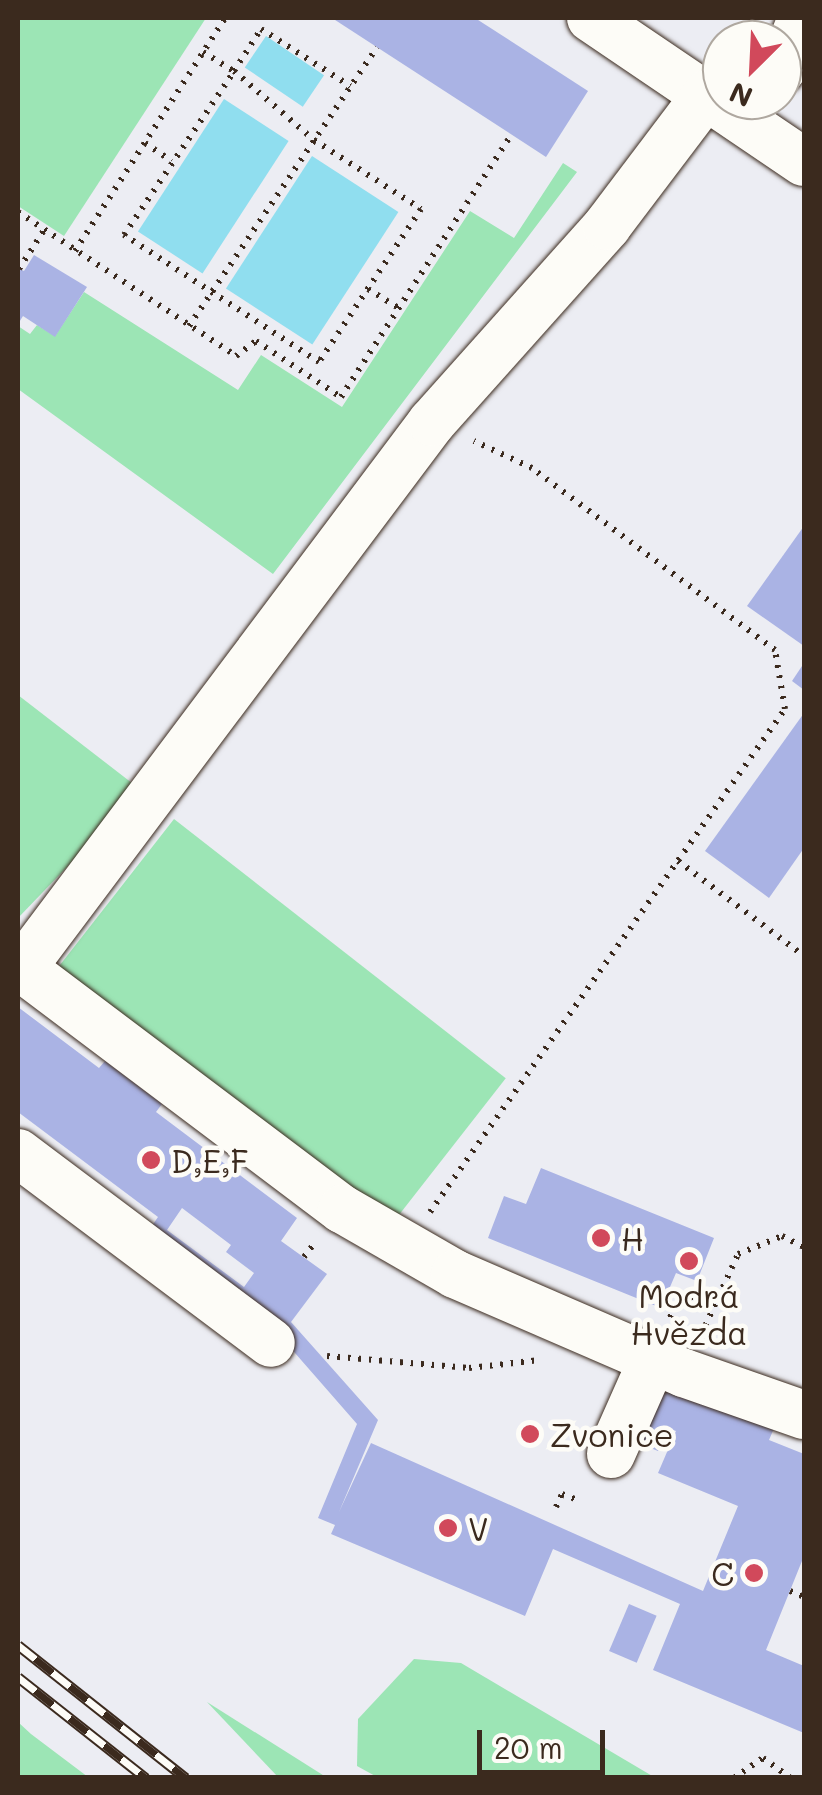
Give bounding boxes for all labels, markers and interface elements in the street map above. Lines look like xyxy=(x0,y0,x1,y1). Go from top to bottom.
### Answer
north arrow xyxy=(702,20,802,120)
text: N xyxy=(724,75,758,116)
place label: D,E,F xyxy=(171,1141,248,1179)
marker: D,E,F xyxy=(140,1149,162,1171)
place label: H xyxy=(621,1219,644,1257)
marker: H xyxy=(590,1227,612,1249)
marker: Modrá Hvězda xyxy=(678,1250,700,1272)
place label: Modrá Hvězda xyxy=(631,1277,747,1352)
place label: Zvonice xyxy=(550,1415,674,1453)
marker: Zvonice xyxy=(519,1423,541,1445)
place label: V xyxy=(468,1509,489,1547)
marker: V xyxy=(437,1517,459,1539)
place label: C xyxy=(711,1554,734,1592)
marker: C xyxy=(743,1562,765,1584)
scale bar xyxy=(482,1710,610,1772)
text: 20 m xyxy=(494,1727,563,1767)

